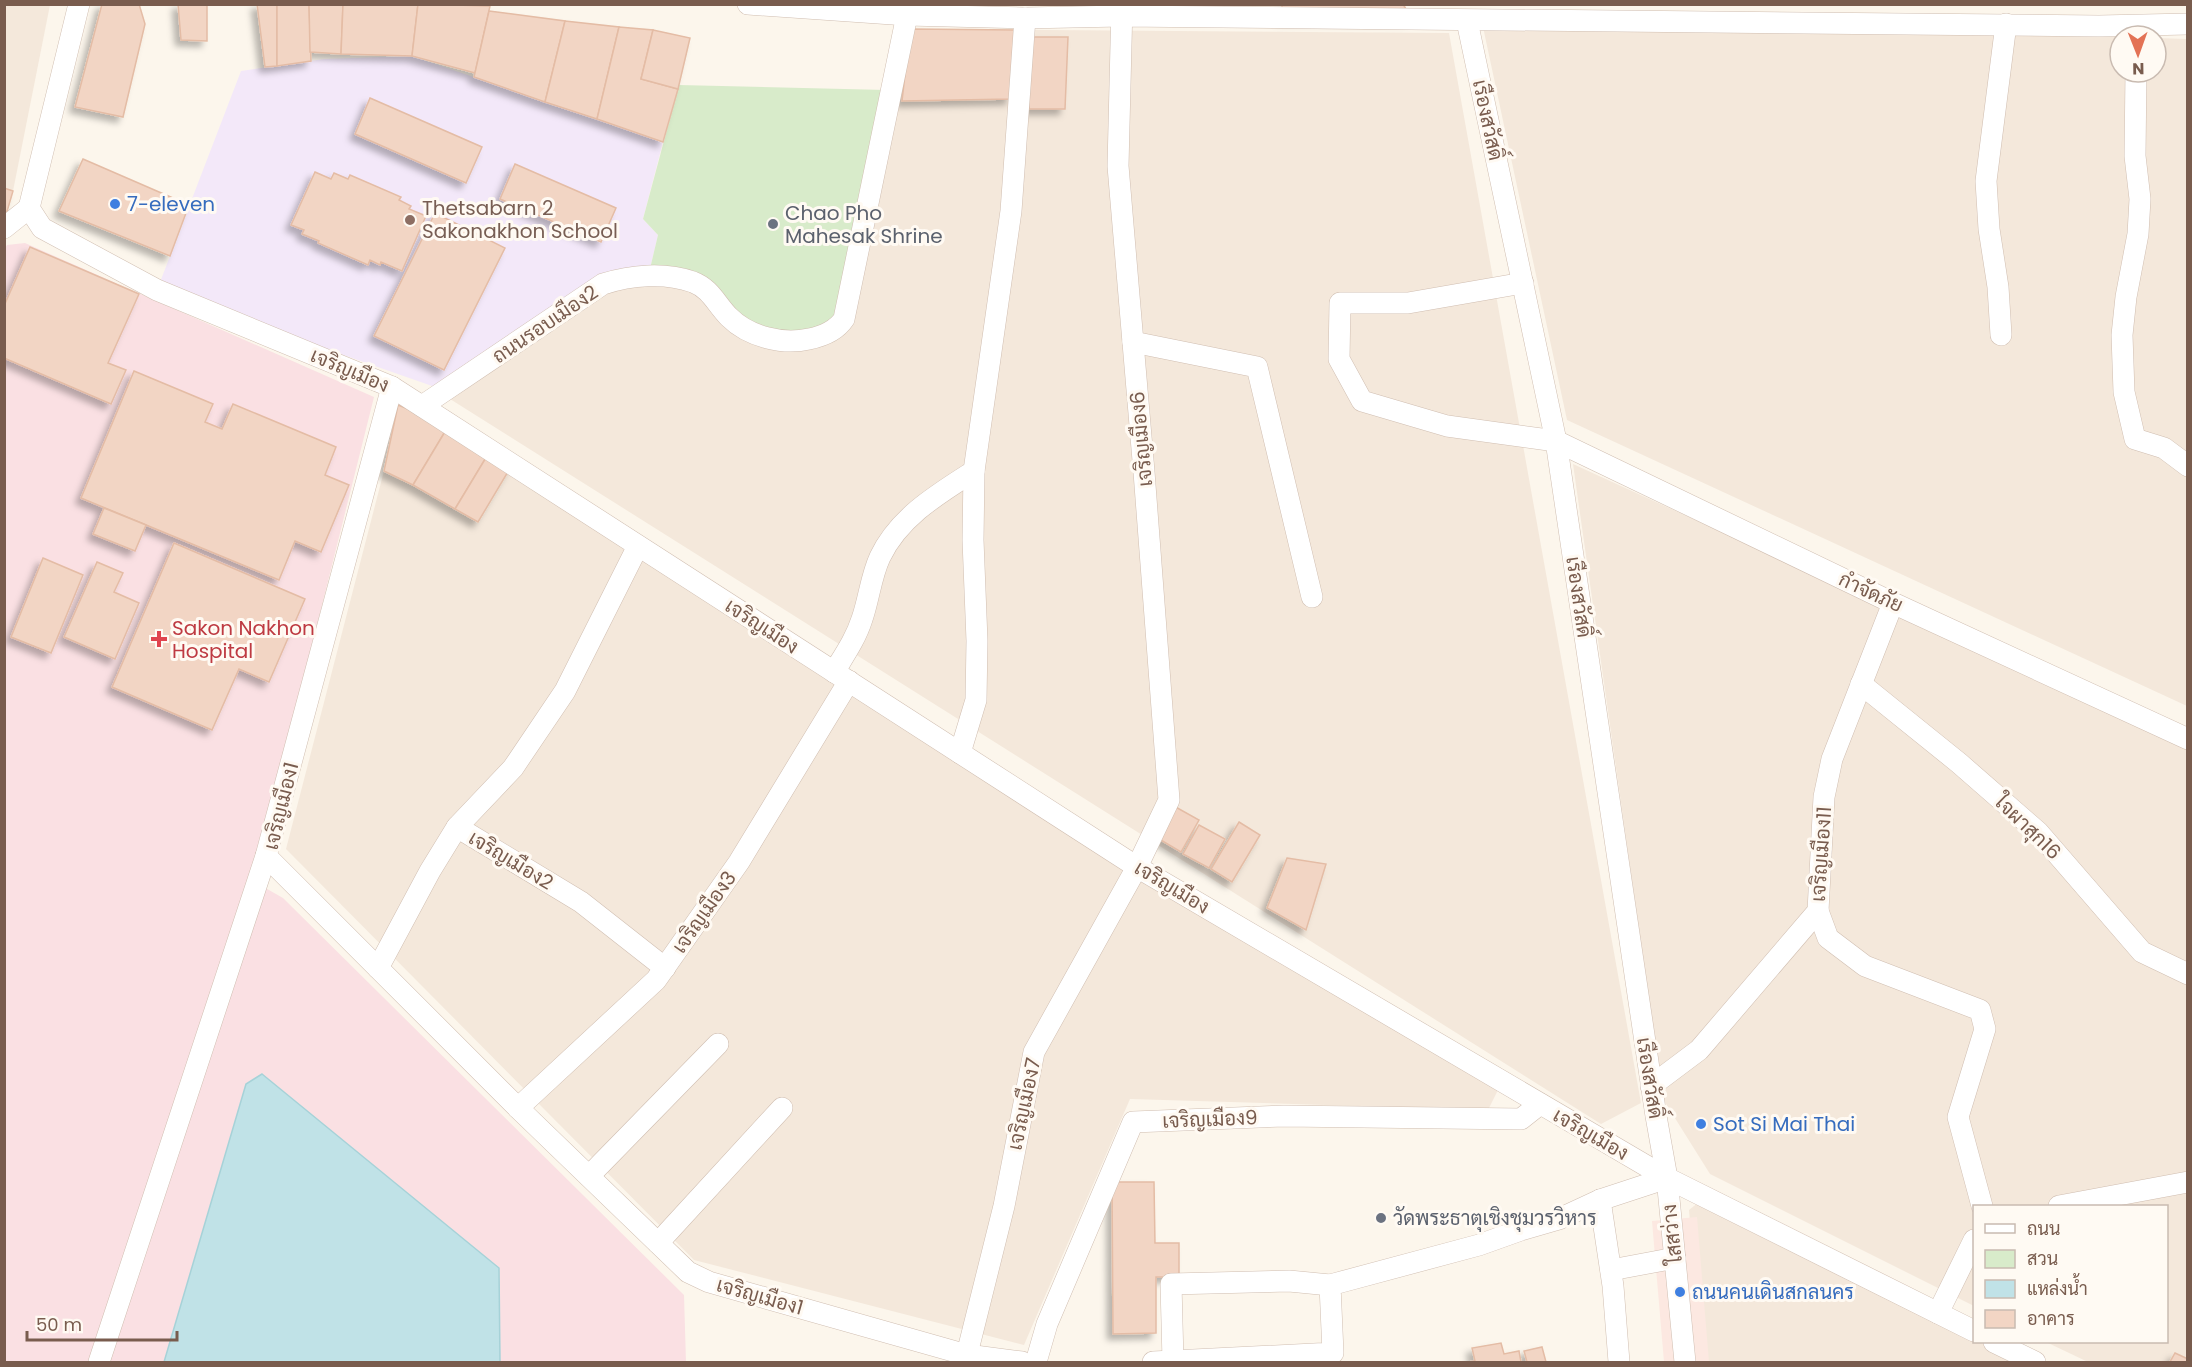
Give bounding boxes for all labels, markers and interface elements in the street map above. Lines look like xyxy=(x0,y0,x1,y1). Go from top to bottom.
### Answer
north arrow xyxy=(2108,24,2168,84)
text: N xyxy=(2132,57,2144,80)
street label: เรืองสวัสดิ์ xyxy=(1466,76,1514,163)
place label: 7-eleven xyxy=(127,190,215,218)
place label: Thetsabarn 2 Sakonakhon School xyxy=(422,194,618,245)
marker: 7-eleven xyxy=(108,197,122,211)
place label: Chao Pho Mahesak Shrine xyxy=(785,199,943,250)
marker: Thetsabarn 2 Sakonakhon School xyxy=(403,213,417,227)
marker: Chao Pho Mahesak Shrine xyxy=(766,217,780,231)
street label: ถนนรอบเมือง2 xyxy=(487,278,603,370)
street label: เจริญเมือง xyxy=(306,341,394,399)
street label: เจริญเมือง6 xyxy=(1123,390,1159,488)
street label: เรืองสวัสดิ์ xyxy=(1559,554,1603,640)
street label: กำจัดภัย xyxy=(1834,565,1908,619)
street label: เจริญเมือง xyxy=(720,592,804,660)
place label: Sakon Nakhon Hospital xyxy=(172,614,315,665)
marker: Sakon Nakhon Hospital xyxy=(150,630,168,648)
street label: เจริญเมือง1 xyxy=(257,759,305,853)
street label: ใจผาสุก16 xyxy=(1987,787,2068,866)
street label: เจริญเมือง11 xyxy=(1804,805,1838,903)
street label: เจริญเมือง2 xyxy=(463,824,559,896)
street label: เจริญเมือง xyxy=(1129,854,1215,920)
street label: เจริญเมือง3 xyxy=(665,865,743,959)
street label: เรืองสวัสดิ์ xyxy=(1630,1035,1674,1121)
street label: เจริญเมือง7 xyxy=(1001,1055,1047,1153)
street label: เจริญเมือง xyxy=(1548,1101,1634,1167)
street label: เจริญเมือง9 xyxy=(1162,1103,1258,1135)
place label: Sot Si Mai Thai xyxy=(1713,1110,1855,1138)
marker: Sot Si Mai Thai xyxy=(1694,1117,1708,1131)
street label: ใสสว่าง xyxy=(1655,1203,1689,1267)
place label: วัดพระธาตุเชิงชุมวรวิหาร xyxy=(1393,1204,1597,1232)
legend xyxy=(1973,1205,2168,1343)
marker: วัดพระธาตุเชิงชุมวรวิหาร xyxy=(1374,1211,1388,1225)
text: ถนน xyxy=(2027,1216,2060,1241)
text: สวน xyxy=(2027,1246,2058,1271)
street label: เจริญเมือง1 xyxy=(713,1270,807,1322)
text: แหล่งน้ำ xyxy=(2027,1273,2088,1301)
place label: ถนนคนเดินสกลนคร xyxy=(1692,1278,1854,1306)
marker: ถนนคนเดินสกลนคร xyxy=(1673,1285,1687,1299)
scale bar xyxy=(27,1304,177,1342)
text: อาคาร xyxy=(2027,1306,2075,1331)
text: 50 m xyxy=(36,1312,82,1337)

